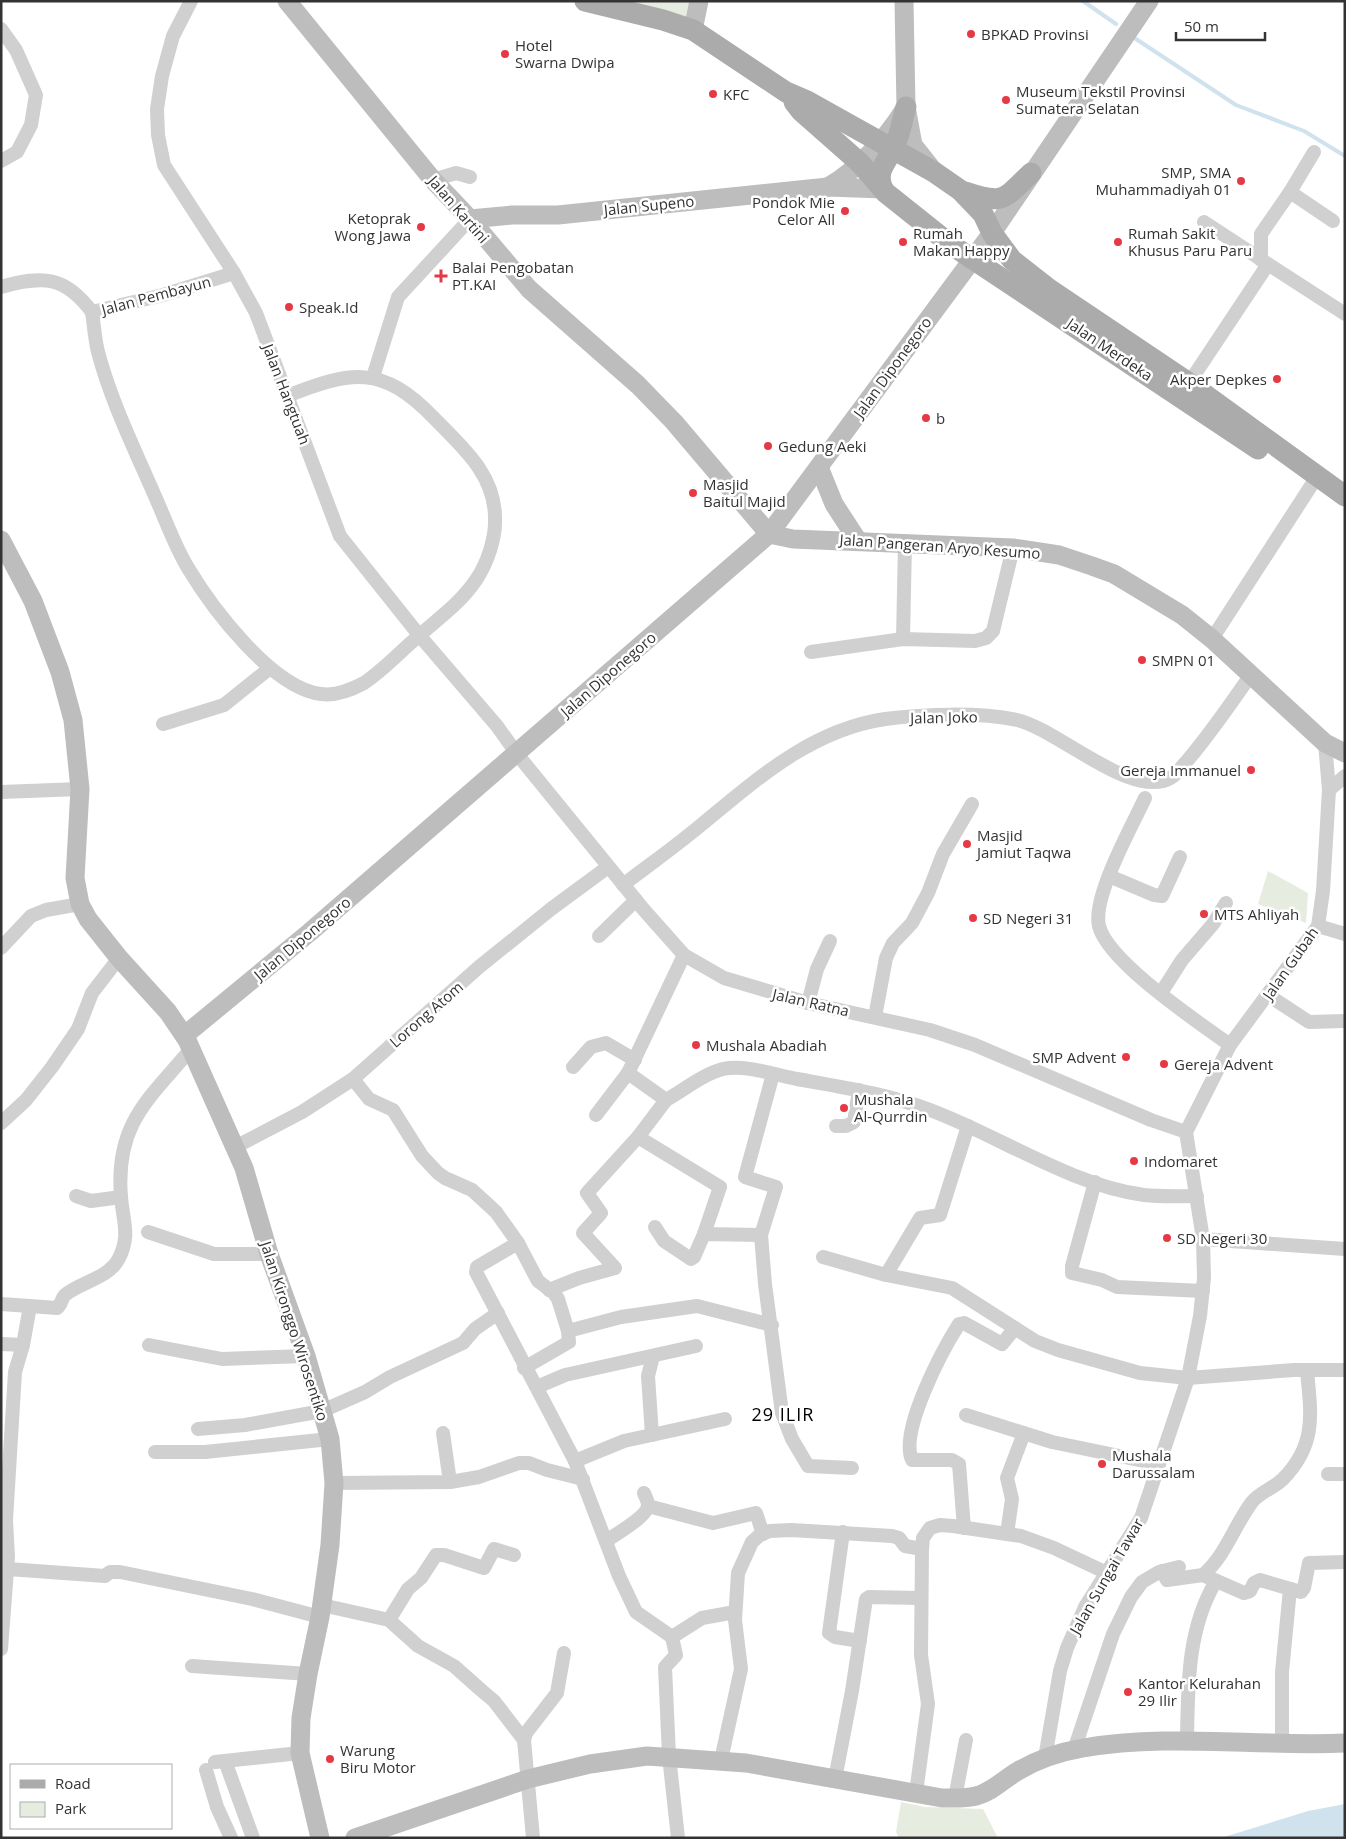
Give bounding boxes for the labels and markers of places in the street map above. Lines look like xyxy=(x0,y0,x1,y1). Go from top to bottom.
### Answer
place label: BPKAD Provinsi xyxy=(981,24,1089,44)
marker: BPKAD Provinsi xyxy=(965,28,977,40)
place label: Hotel Swarna Dwipa xyxy=(515,35,615,72)
marker: Hotel Swarna Dwipa xyxy=(499,48,511,60)
place label: Museum Tekstil Provinsi Sumatera Selatan xyxy=(1016,81,1185,118)
place label: KFC xyxy=(723,84,749,104)
marker: KFC xyxy=(707,88,719,100)
marker: Museum Tekstil Provinsi Sumatera Selatan xyxy=(1000,94,1012,106)
place label: SMP, SMA Muhammadiyah 01 xyxy=(1096,162,1232,199)
marker: SMP, SMA Muhammadiyah 01 xyxy=(1235,175,1247,187)
place label: Pondok Mie Celor All xyxy=(752,192,835,229)
marker: Pondok Mie Celor All xyxy=(839,205,851,217)
place label: Ketoprak Wong Jawa xyxy=(335,208,411,245)
marker: Ketoprak Wong Jawa xyxy=(415,221,427,233)
place label: Rumah Makan Happy xyxy=(913,223,1010,260)
place label: Rumah Sakit Khusus Paru Paru xyxy=(1128,223,1252,260)
marker: Rumah Makan Happy xyxy=(897,236,909,248)
marker: Rumah Sakit Khusus Paru Paru xyxy=(1112,236,1124,248)
place label: Balai Pengobatan PT.KAI xyxy=(452,257,574,294)
marker: Balai Pengobatan PT.KAI xyxy=(434,269,448,283)
place label: Speak.Id xyxy=(299,297,358,317)
marker: Speak.Id xyxy=(283,301,295,313)
place label: Akper Depkes xyxy=(1170,369,1267,389)
marker: Akper Depkes xyxy=(1271,373,1283,385)
place label: b xyxy=(936,408,945,428)
marker: b xyxy=(920,412,932,424)
place label: Gedung Aeki xyxy=(778,436,867,456)
marker: Gedung Aeki xyxy=(762,440,774,452)
place label: Masjid Baitul Majid xyxy=(703,474,786,511)
marker: Masjid Baitul Majid xyxy=(687,487,699,499)
place label: SMPN 01 xyxy=(1152,650,1215,670)
marker: SMPN 01 xyxy=(1136,654,1148,666)
place label: Gereja Immanuel xyxy=(1120,760,1241,780)
marker: Gereja Immanuel xyxy=(1245,764,1257,776)
place label: Masjid Jamiut Taqwa xyxy=(975,825,1071,862)
marker: Masjid Jamiut Taqwa xyxy=(961,838,973,850)
place label: MTS Ahliyah xyxy=(1214,904,1299,924)
place label: SD Negeri 31 xyxy=(983,908,1073,928)
marker: MTS Ahliyah xyxy=(1198,908,1210,920)
marker: SD Negeri 31 xyxy=(967,912,979,924)
place label: Mushala Abadiah xyxy=(706,1035,827,1055)
marker: Mushala Abadiah xyxy=(690,1039,702,1051)
place label: SMP Advent xyxy=(1032,1047,1116,1067)
marker: SMP Advent xyxy=(1120,1051,1132,1063)
place label: Gereja Advent xyxy=(1174,1054,1273,1074)
marker: Gereja Advent xyxy=(1158,1058,1170,1070)
place label: Mushala Al-Qurrdin xyxy=(854,1089,927,1126)
marker: Mushala Al-Qurrdin xyxy=(838,1102,850,1114)
place label: Indomaret xyxy=(1144,1151,1218,1171)
marker: Indomaret xyxy=(1128,1155,1140,1167)
place label: SD Negeri 30 xyxy=(1177,1228,1267,1248)
marker: SD Negeri 30 xyxy=(1161,1232,1173,1244)
place label: Mushala Darussalam xyxy=(1112,1445,1195,1482)
marker: Mushala Darussalam xyxy=(1096,1458,1108,1470)
place label: Kantor Kelurahan 29 Ilir xyxy=(1138,1673,1261,1710)
marker: Kantor Kelurahan 29 Ilir xyxy=(1122,1686,1134,1698)
place label: Warung Biru Motor xyxy=(340,1740,416,1777)
marker: Warung Biru Motor xyxy=(324,1753,336,1765)

